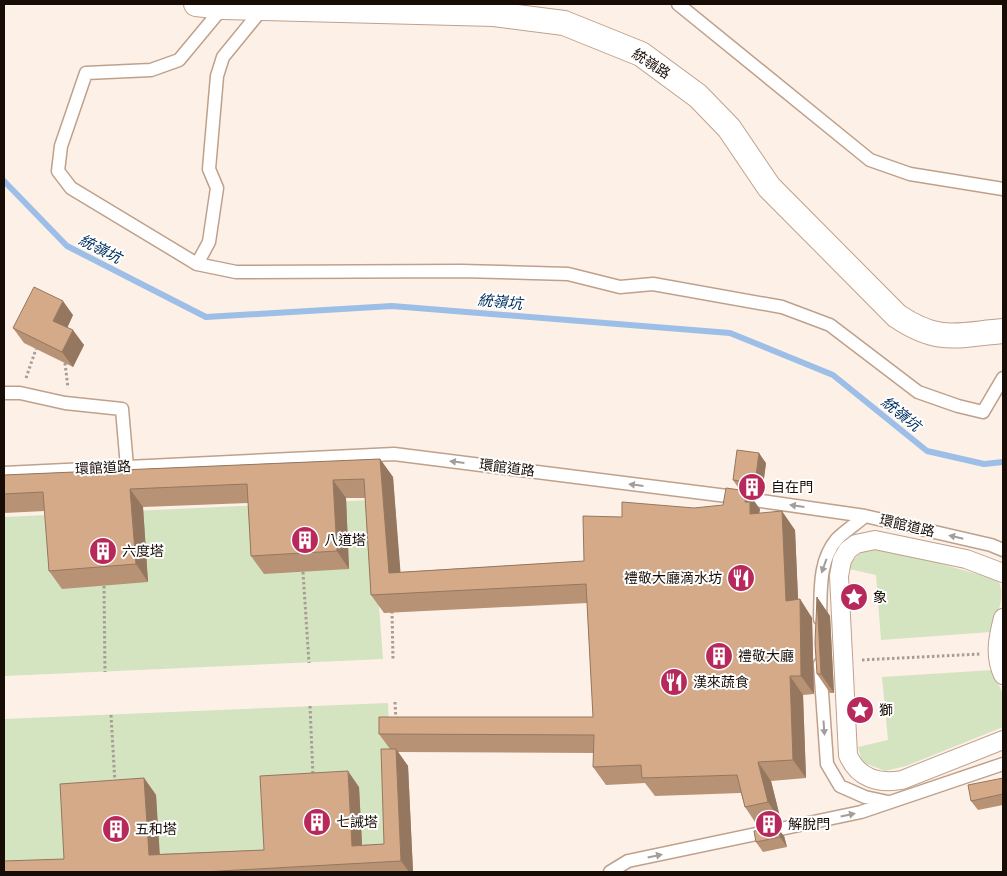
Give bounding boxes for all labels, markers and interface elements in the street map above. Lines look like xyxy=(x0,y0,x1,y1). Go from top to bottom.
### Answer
street label: 統嶺路 xyxy=(629,45,673,83)
water label: 統嶺坑 xyxy=(76,231,126,268)
water label: 統嶺坑 xyxy=(477,291,525,313)
water label: 統嶺坑 xyxy=(878,393,926,436)
street label: 環館道路 xyxy=(478,456,536,480)
street label: 環館道路 xyxy=(75,458,131,478)
one-way arrow xyxy=(449,458,465,466)
building icon: 自在門 xyxy=(737,472,767,502)
place label: 自在門 xyxy=(771,479,813,496)
one-way arrow xyxy=(628,480,644,488)
one-way arrow xyxy=(789,502,805,510)
street label: 環館道路 xyxy=(878,511,936,541)
building icon: 八道塔 xyxy=(290,525,320,555)
place label: 八道塔 xyxy=(324,532,366,549)
one-way arrow xyxy=(949,533,964,541)
building icon: 六度塔 xyxy=(88,536,118,566)
place label: 六度塔 xyxy=(122,543,164,560)
one-way arrow xyxy=(820,559,828,574)
restaurant icon: 禮敬大廳滴水坊 xyxy=(726,563,756,593)
place label: 禮敬大廳滴水坊 xyxy=(624,570,722,587)
place icon: 象 xyxy=(839,582,869,612)
place label: 象 xyxy=(873,589,887,606)
building icon: 禮敬大廳 xyxy=(704,641,734,671)
place label: 禮敬大廳 xyxy=(738,648,794,665)
restaurant icon: 漢來蔬食 xyxy=(659,667,689,697)
place label: 漢來蔬食 xyxy=(693,674,749,691)
place icon: 獅 xyxy=(845,695,875,725)
place label: 獅 xyxy=(879,702,893,719)
one-way arrow xyxy=(821,720,829,736)
building icon: 七誡塔 xyxy=(302,807,332,837)
building icon: 解脫門 xyxy=(754,809,784,839)
one-way arrow xyxy=(841,811,856,819)
building icon: 五和塔 xyxy=(101,814,131,844)
place label: 七誡塔 xyxy=(336,814,378,831)
place label: 解脫門 xyxy=(788,816,830,833)
place label: 五和塔 xyxy=(135,821,177,838)
one-way arrow xyxy=(648,851,664,859)

